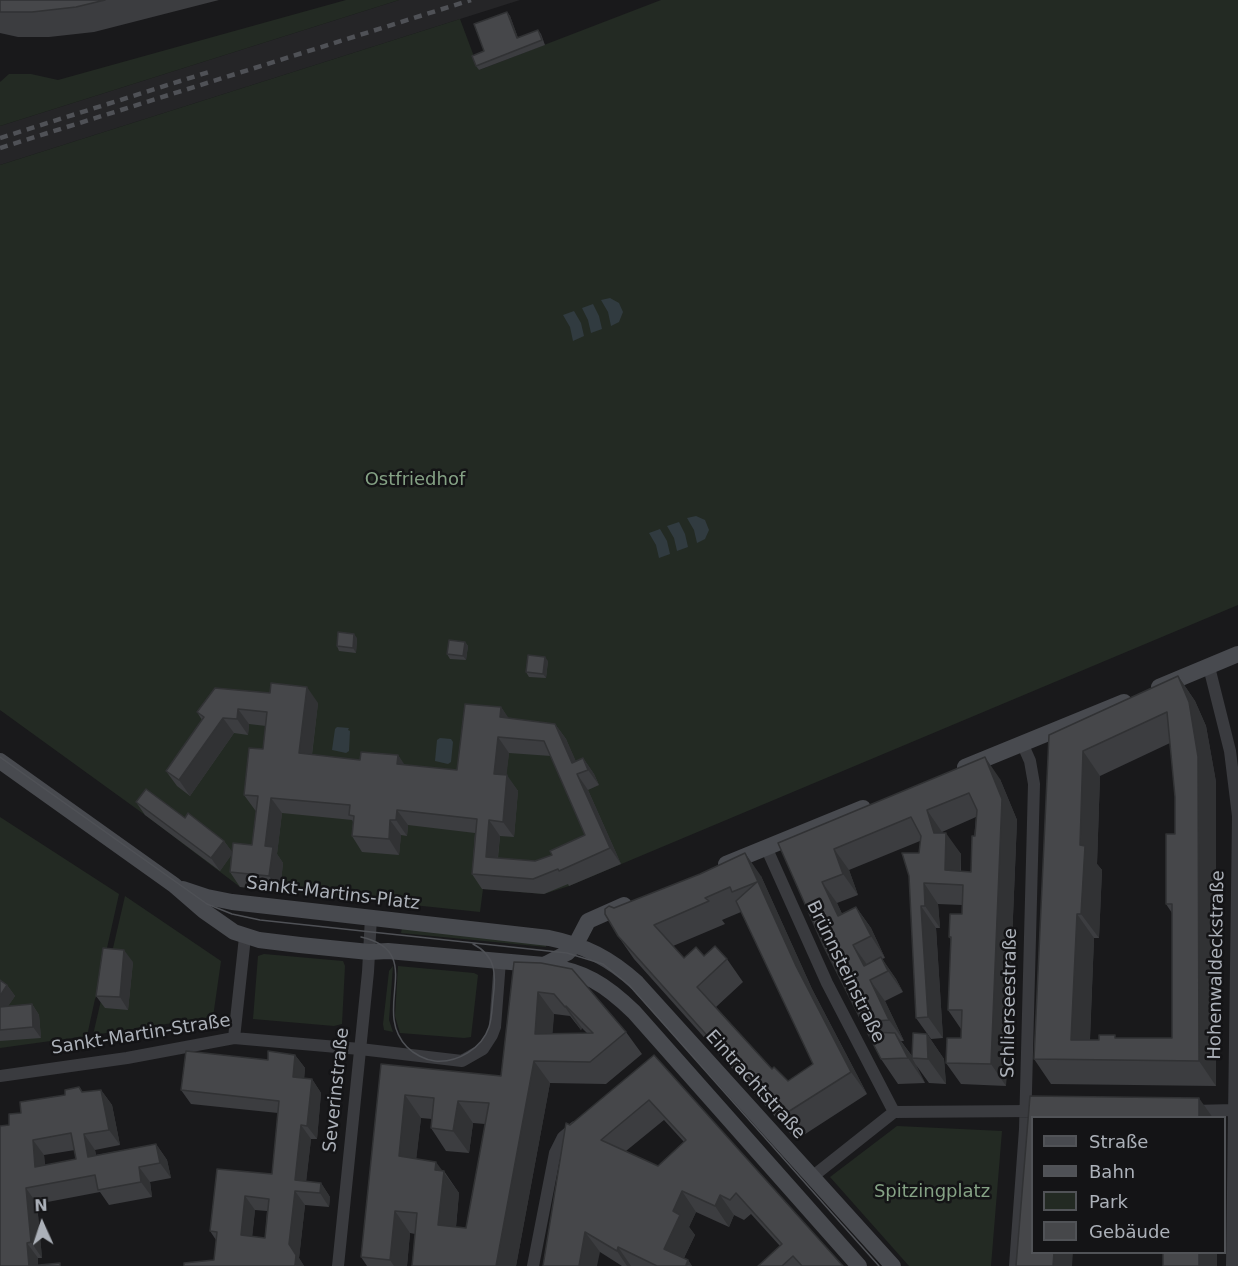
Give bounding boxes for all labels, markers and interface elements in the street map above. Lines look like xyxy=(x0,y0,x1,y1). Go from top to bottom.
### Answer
park label: Ostfriedhof xyxy=(365,469,465,491)
street label: Hohenwaldeckstraße xyxy=(1205,870,1229,1060)
street label: Sankt-Martins-Platz xyxy=(245,873,421,915)
street label: Brünnsteinstraße xyxy=(801,898,889,1046)
street label: Schlierseestraße xyxy=(998,928,1022,1078)
street label: Sankt-Martin-Straße xyxy=(50,1010,232,1060)
street label: Eintrachtstraße xyxy=(700,1026,810,1144)
street label: Severinstraße xyxy=(320,1027,354,1153)
legend xyxy=(1031,1116,1226,1254)
text: Straße xyxy=(1089,1131,1148,1152)
text: Bahn xyxy=(1089,1161,1135,1182)
park label: Spitzingplatz xyxy=(874,1181,990,1203)
text: Park xyxy=(1089,1191,1128,1212)
north arrow xyxy=(12,1194,72,1254)
text: N xyxy=(34,1196,48,1215)
text: Gebäude xyxy=(1089,1221,1170,1242)

